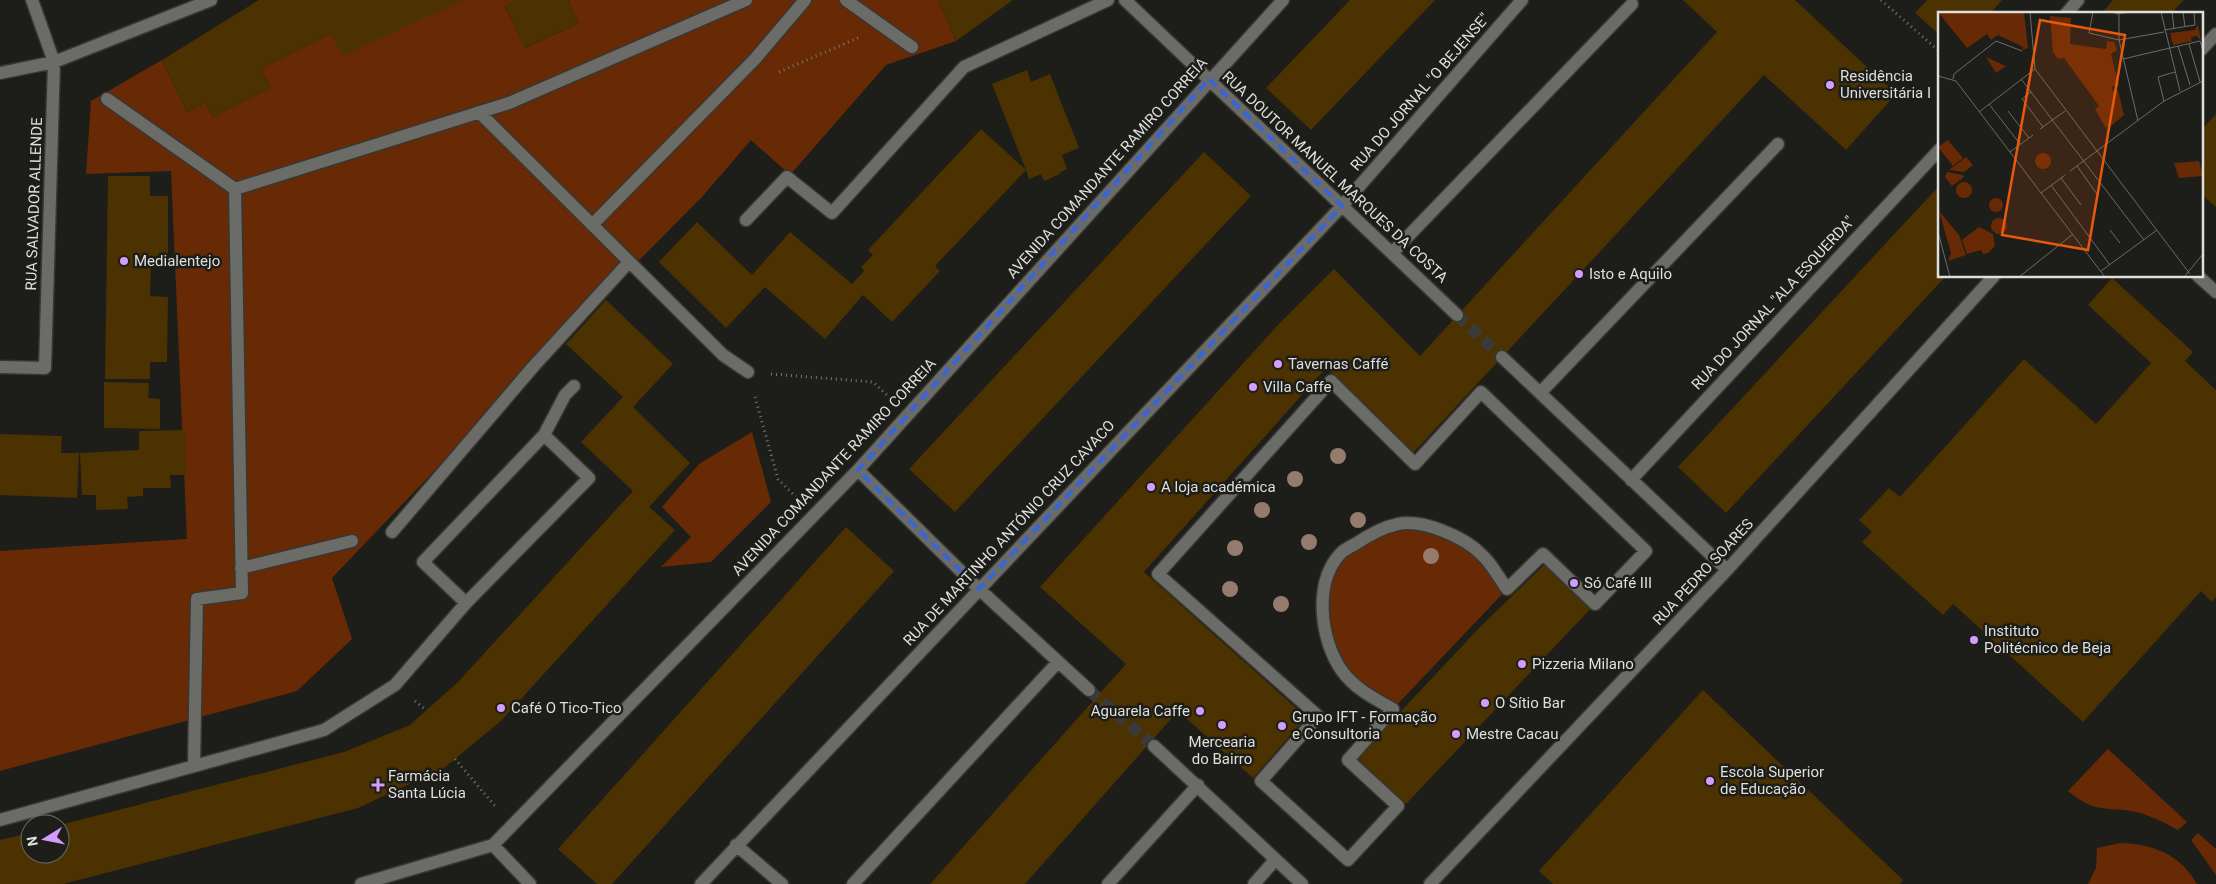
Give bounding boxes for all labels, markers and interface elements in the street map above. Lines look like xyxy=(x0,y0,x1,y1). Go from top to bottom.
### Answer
street label: RUA DO JORNAL "O BEJENSE" xyxy=(1347,9,1493,174)
inset map xyxy=(1938,12,2204,278)
street label: AVENIDA COMANDANTE RAMIRO CORREIA xyxy=(1003,54,1211,282)
place label: Residência Universitária I xyxy=(1840,67,1931,102)
street label: RUA DOUTOR MANUEL MARQUES DA COSTA xyxy=(1219,68,1452,287)
marker: Residência Universitária I xyxy=(1824,79,1836,91)
street label: RUA SALVADOR ALLENDE xyxy=(22,117,46,291)
street label: RUA DO JORNAL "ALA ESQUERDA" xyxy=(1688,212,1858,393)
place label: Medialentejo xyxy=(134,252,220,270)
marker: Medialentejo xyxy=(118,255,130,267)
place label: Isto e Aquilo xyxy=(1589,265,1672,283)
marker: Isto e Aquilo xyxy=(1573,268,1585,280)
street label: AVENIDA COMANDANTE RAMIRO CORREIA xyxy=(728,354,940,579)
place label: Tavernas Caffé xyxy=(1288,355,1388,373)
marker: Tavernas Caffé xyxy=(1272,358,1284,370)
place label: Villa Caffe xyxy=(1263,378,1332,396)
marker: Villa Caffe xyxy=(1247,381,1259,393)
street label: RUA DE MARTINHO ANTÓNIO CRUZ CAVACO xyxy=(899,416,1119,650)
place label: A loja académica xyxy=(1161,478,1276,496)
marker: A loja académica xyxy=(1145,481,1157,493)
street label: RUA PEDRO SOARES xyxy=(1649,515,1757,629)
place label: Só Café III xyxy=(1584,574,1652,592)
marker: Só Café III xyxy=(1568,577,1580,589)
place label: Instituto Politécnico de Beja xyxy=(1984,622,2111,657)
marker: Instituto Politécnico de Beja xyxy=(1968,634,1980,646)
place label: Pizzeria Milano xyxy=(1532,655,1634,673)
marker: Pizzeria Milano xyxy=(1516,658,1528,670)
place label: O Sítio Bar xyxy=(1495,694,1565,712)
marker: O Sítio Bar xyxy=(1479,697,1491,709)
place label: Café O Tico-Tico xyxy=(511,699,622,717)
marker: Café O Tico-Tico xyxy=(495,702,507,714)
place label: Aguarela Caffe xyxy=(1091,702,1190,720)
marker: Aguarela Caffe xyxy=(1194,705,1206,717)
place label: Grupo IFT - Formação e Consultoria xyxy=(1292,708,1437,743)
marker: Mercearia do Bairro xyxy=(1216,719,1228,731)
marker: Grupo IFT - Formação e Consultoria xyxy=(1276,720,1288,732)
place label: Mestre Cacau xyxy=(1466,725,1559,743)
marker: Mestre Cacau xyxy=(1450,728,1462,740)
place label: Mercearia do Bairro xyxy=(1189,733,1255,768)
place label: Escola Superior de Educação xyxy=(1720,763,1824,798)
place label: Farmácia Santa Lúcia xyxy=(388,767,466,802)
marker: Escola Superior de Educação xyxy=(1704,775,1716,787)
marker: Farmácia Santa Lúcia xyxy=(372,779,384,791)
north arrow xyxy=(20,814,70,864)
text: N xyxy=(23,835,41,848)

